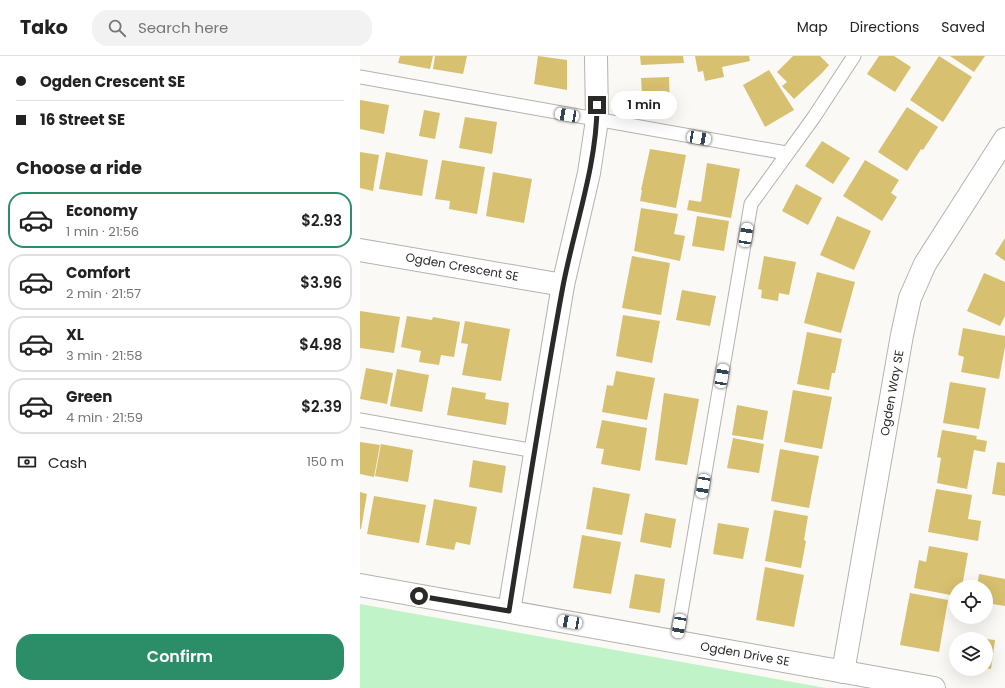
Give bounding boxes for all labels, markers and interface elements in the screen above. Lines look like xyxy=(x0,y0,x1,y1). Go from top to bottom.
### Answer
search box xyxy=(92,10,372,46)
text: Tako xyxy=(20,14,68,41)
icon: search xyxy=(106,17,128,39)
text: Search here xyxy=(138,17,228,38)
text: Map xyxy=(797,17,828,37)
text: Directions xyxy=(850,17,919,37)
text: Saved xyxy=(941,17,985,37)
text: Ogden Crescent SE xyxy=(40,71,185,92)
callout: 1 min xyxy=(611,91,677,119)
text: 1 min xyxy=(627,95,661,114)
route end xyxy=(588,96,606,114)
car xyxy=(554,107,580,123)
text: 16 Street SE xyxy=(40,109,125,130)
car xyxy=(686,130,712,146)
text: Choose a ride xyxy=(16,155,142,180)
text: Economy xyxy=(66,200,138,221)
icon: car xyxy=(18,202,54,238)
text: $2.93 xyxy=(301,210,342,231)
text: 1 min · 21:56 xyxy=(66,222,139,241)
car xyxy=(738,222,754,248)
street label: Ogden Crescent SE xyxy=(404,248,520,285)
text: Comfort xyxy=(66,262,130,283)
icon: car xyxy=(18,264,54,300)
text: $3.96 xyxy=(300,272,342,293)
text: 2 min · 21:57 xyxy=(66,284,141,303)
text: XL xyxy=(66,324,84,345)
icon: car xyxy=(18,326,54,362)
text: $4.98 xyxy=(299,334,342,355)
text: 3 min · 21:58 xyxy=(66,346,143,365)
street label: Ogden Way SE xyxy=(876,349,907,437)
car xyxy=(714,363,730,389)
text: Green xyxy=(66,386,112,407)
icon: car xyxy=(18,388,54,424)
text: $2.39 xyxy=(301,396,342,417)
text: 4 min · 21:59 xyxy=(66,408,143,427)
icon: cash xyxy=(16,451,38,473)
text: Cash xyxy=(48,452,87,473)
text: 150 m xyxy=(307,452,344,471)
car xyxy=(695,473,711,499)
map controls xyxy=(949,580,993,676)
button: locate xyxy=(949,580,993,624)
route start xyxy=(410,587,428,605)
car xyxy=(671,613,687,639)
car xyxy=(557,614,583,630)
button: layers xyxy=(949,632,993,676)
button: Confirm xyxy=(16,634,344,680)
street label: Ogden Drive SE xyxy=(699,637,791,670)

